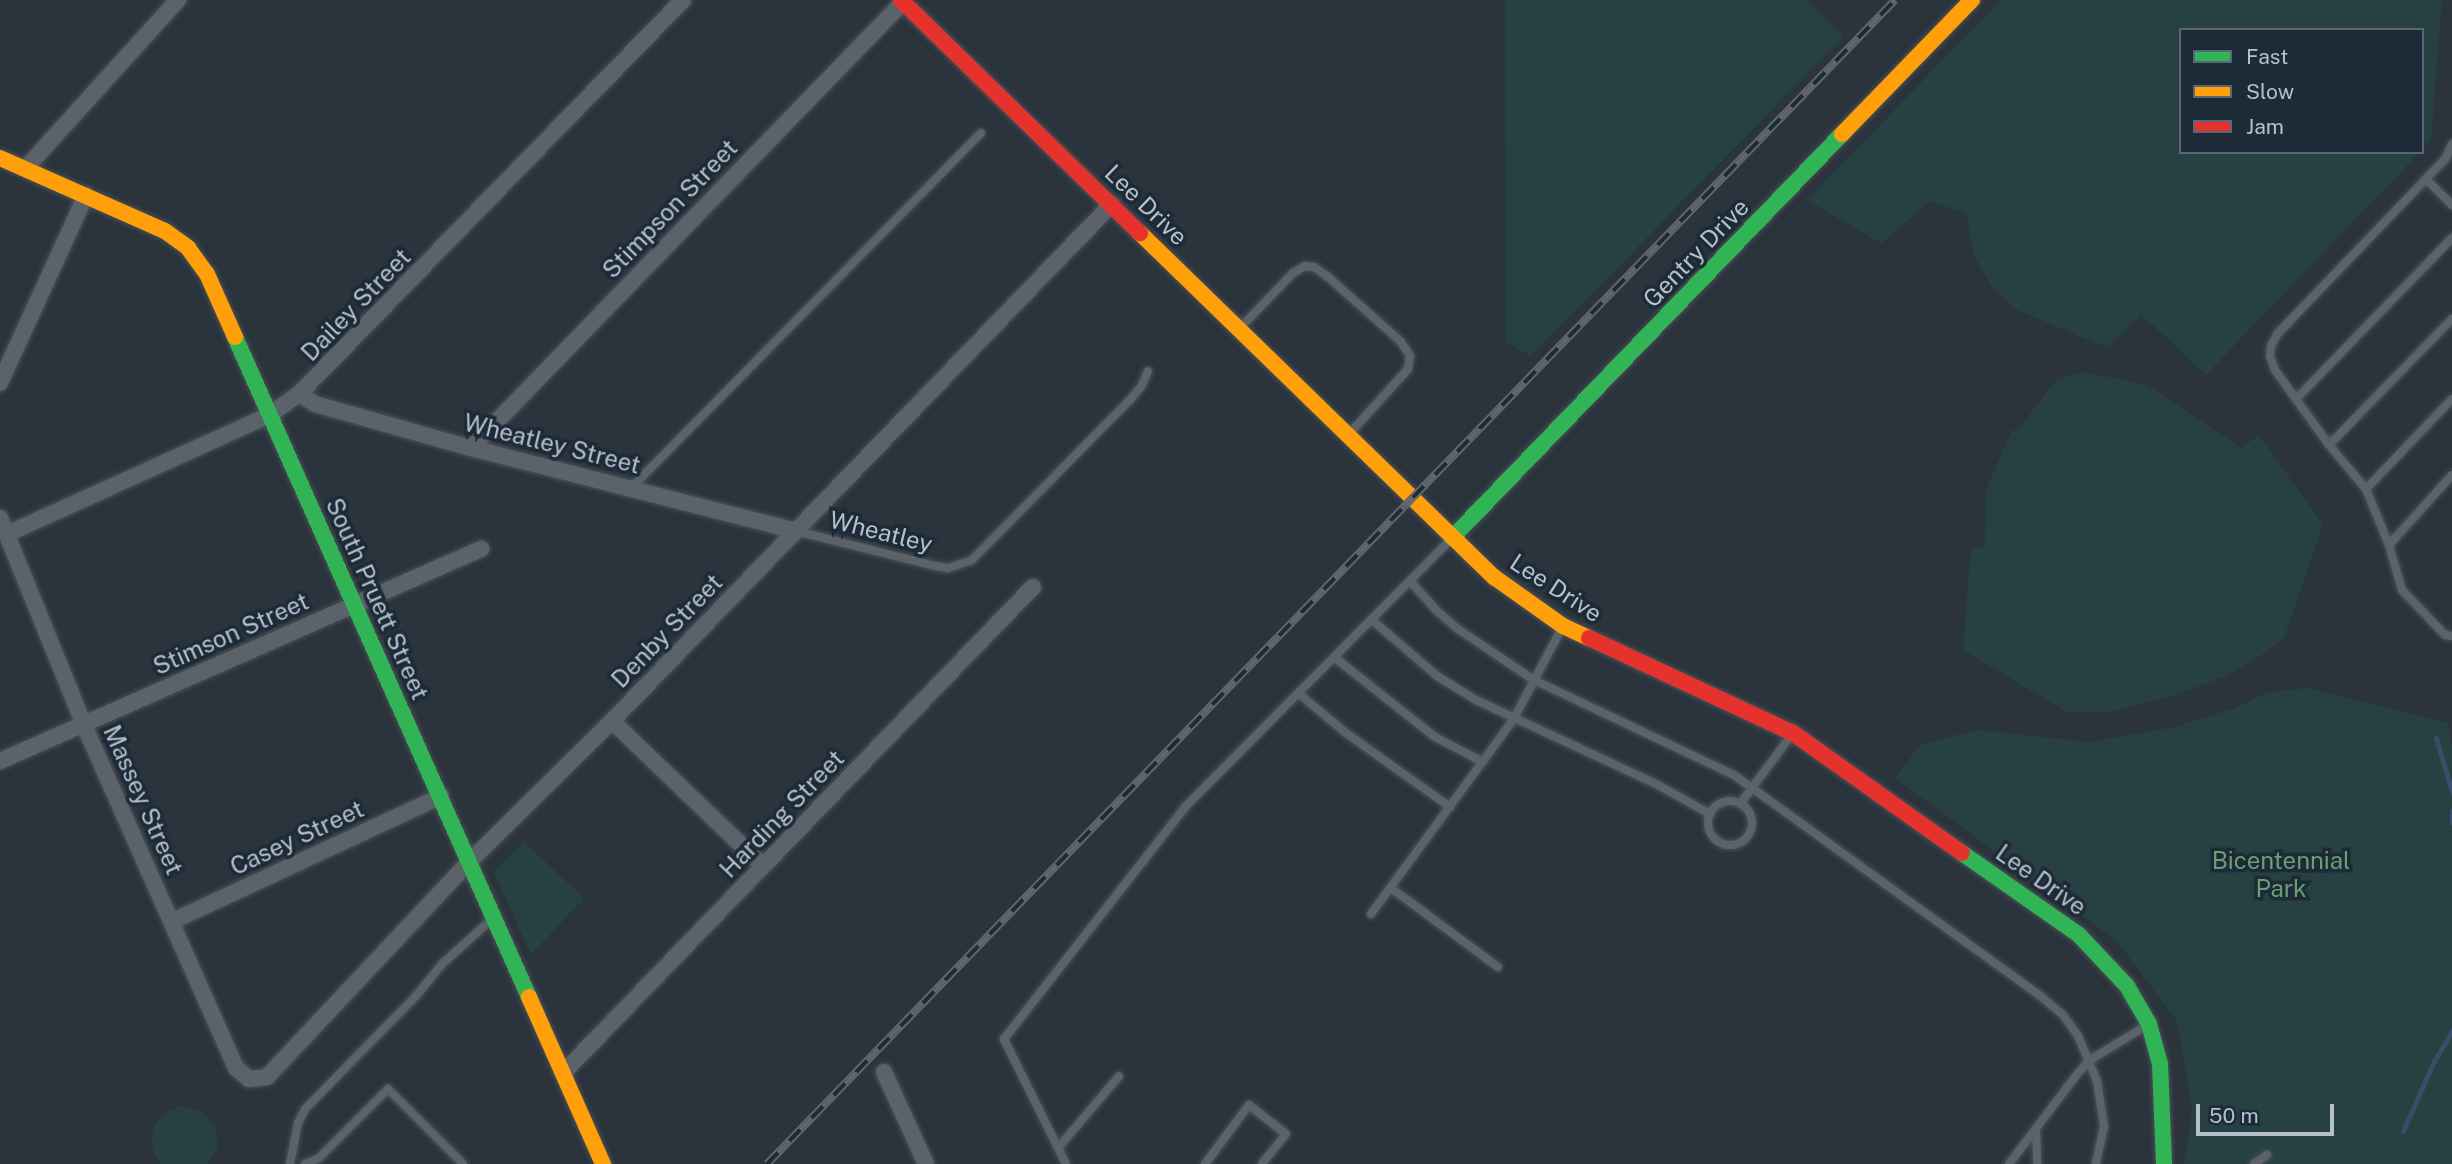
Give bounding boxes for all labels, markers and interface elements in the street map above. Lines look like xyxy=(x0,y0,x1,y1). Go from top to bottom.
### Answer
legend xyxy=(2179,28,2424,154)
text: Fast xyxy=(2246,44,2288,69)
text: Slow xyxy=(2246,79,2294,104)
text: Jam xyxy=(2246,114,2284,139)
street label: Stimpson Street xyxy=(597,134,743,284)
street label: Lee Drive xyxy=(1099,159,1193,251)
street label: Gentry Drive xyxy=(1637,193,1755,313)
street label: Dailey Street xyxy=(295,243,417,367)
street label: Wheatley Street xyxy=(461,408,643,480)
street label: South Pruett Street xyxy=(320,494,434,704)
street label: Wheatley xyxy=(826,505,936,559)
street label: Lee Drive xyxy=(1505,548,1607,628)
street label: Denby Street xyxy=(606,568,728,694)
street label: Stimson Street xyxy=(149,587,313,681)
street label: Massey Street xyxy=(97,721,189,879)
street label: Harding Street xyxy=(714,744,850,884)
street label: Casey Street xyxy=(226,795,368,881)
street label: Lee Drive xyxy=(1990,838,2092,922)
park label: Bicentennial Park xyxy=(2212,847,2350,903)
scale bar xyxy=(2200,1090,2338,1134)
text: 50 m xyxy=(2209,1103,2259,1128)

